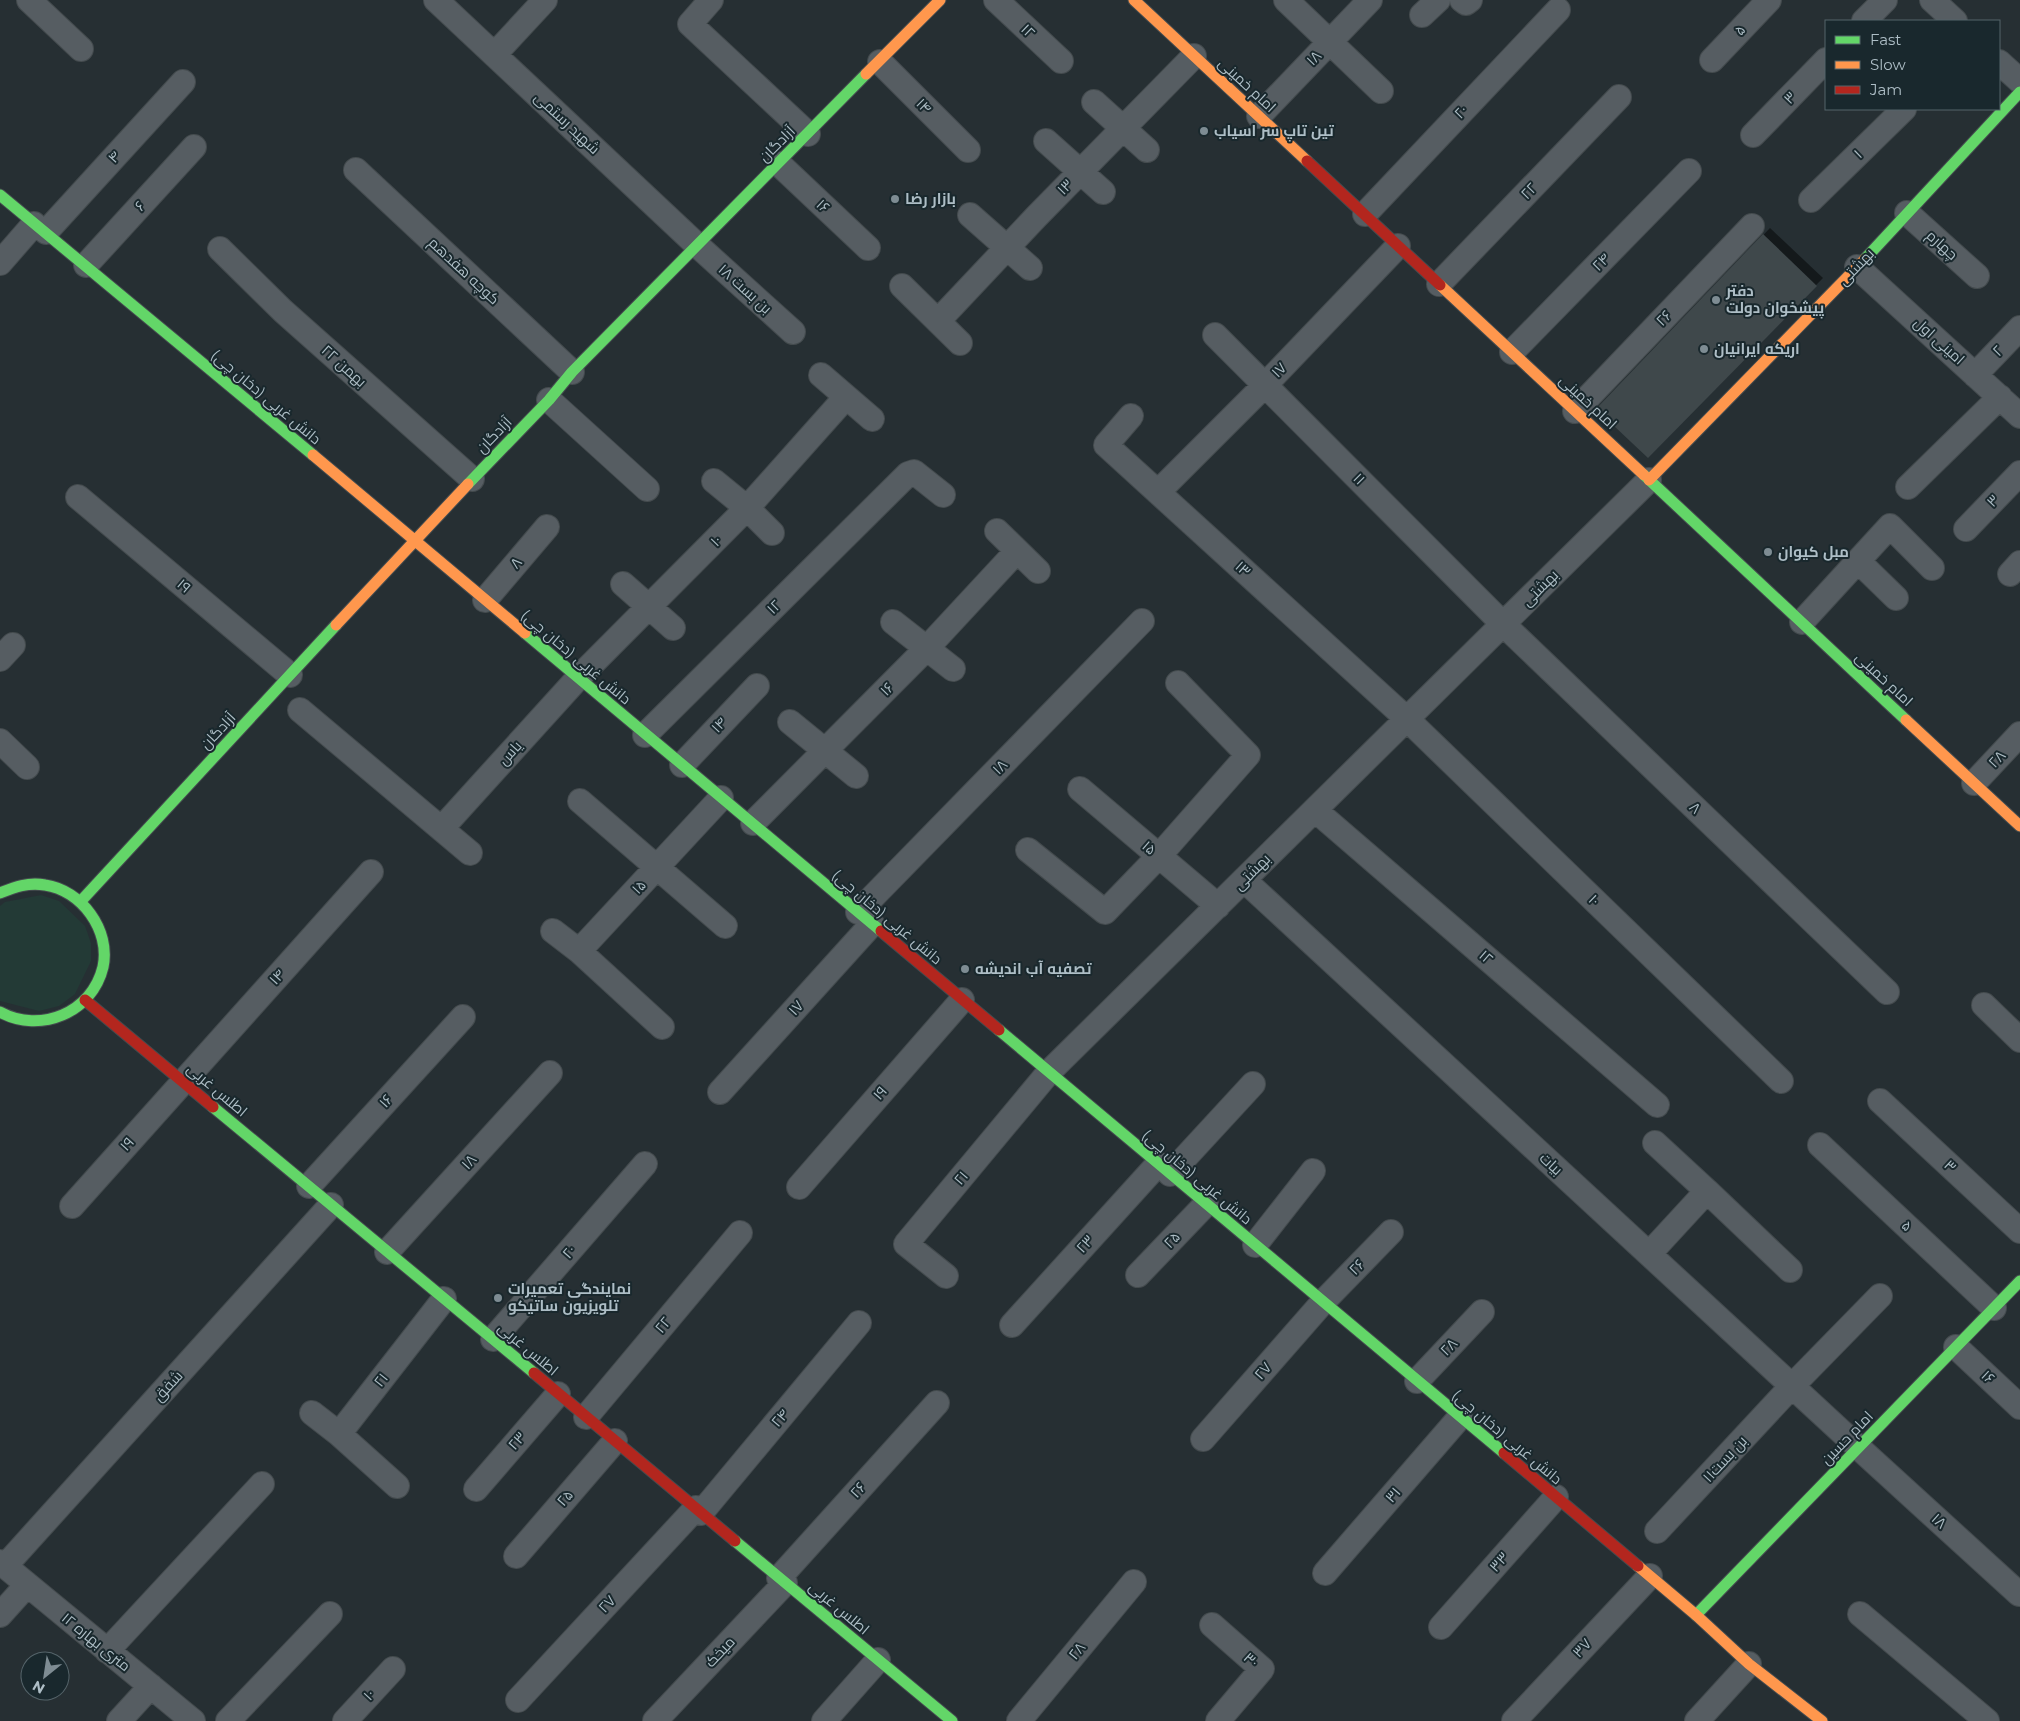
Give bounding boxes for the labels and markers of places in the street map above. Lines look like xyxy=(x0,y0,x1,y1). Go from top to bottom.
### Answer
place label: تین تاپ سر اسیاب xyxy=(1214,121,1334,142)
marker: تین تاپ سر اسیاب xyxy=(1198,125,1210,137)
place label: بازار رضا xyxy=(905,189,956,208)
marker: بازار رضا xyxy=(889,193,901,205)
place label: دفتر پیشخوان دولت xyxy=(1725,281,1825,319)
marker: دفتر پیشخوان دولت xyxy=(1710,294,1722,306)
place label: اریکه ایرانیان xyxy=(1714,339,1800,358)
marker: اریکه ایرانیان xyxy=(1698,343,1710,355)
place label: مبل کیوان xyxy=(1778,542,1849,561)
marker: مبل کیوان xyxy=(1762,546,1774,558)
place label: تصفیه آب اندیشه xyxy=(975,959,1092,978)
marker: تصفیه آب اندیشه xyxy=(959,963,971,975)
place label: نمایندگی تعمیرات تلویزیون ساتیکو xyxy=(508,1279,631,1315)
marker: نمایندگی تعمیرات تلویزیون ساتیکو xyxy=(492,1292,504,1304)

